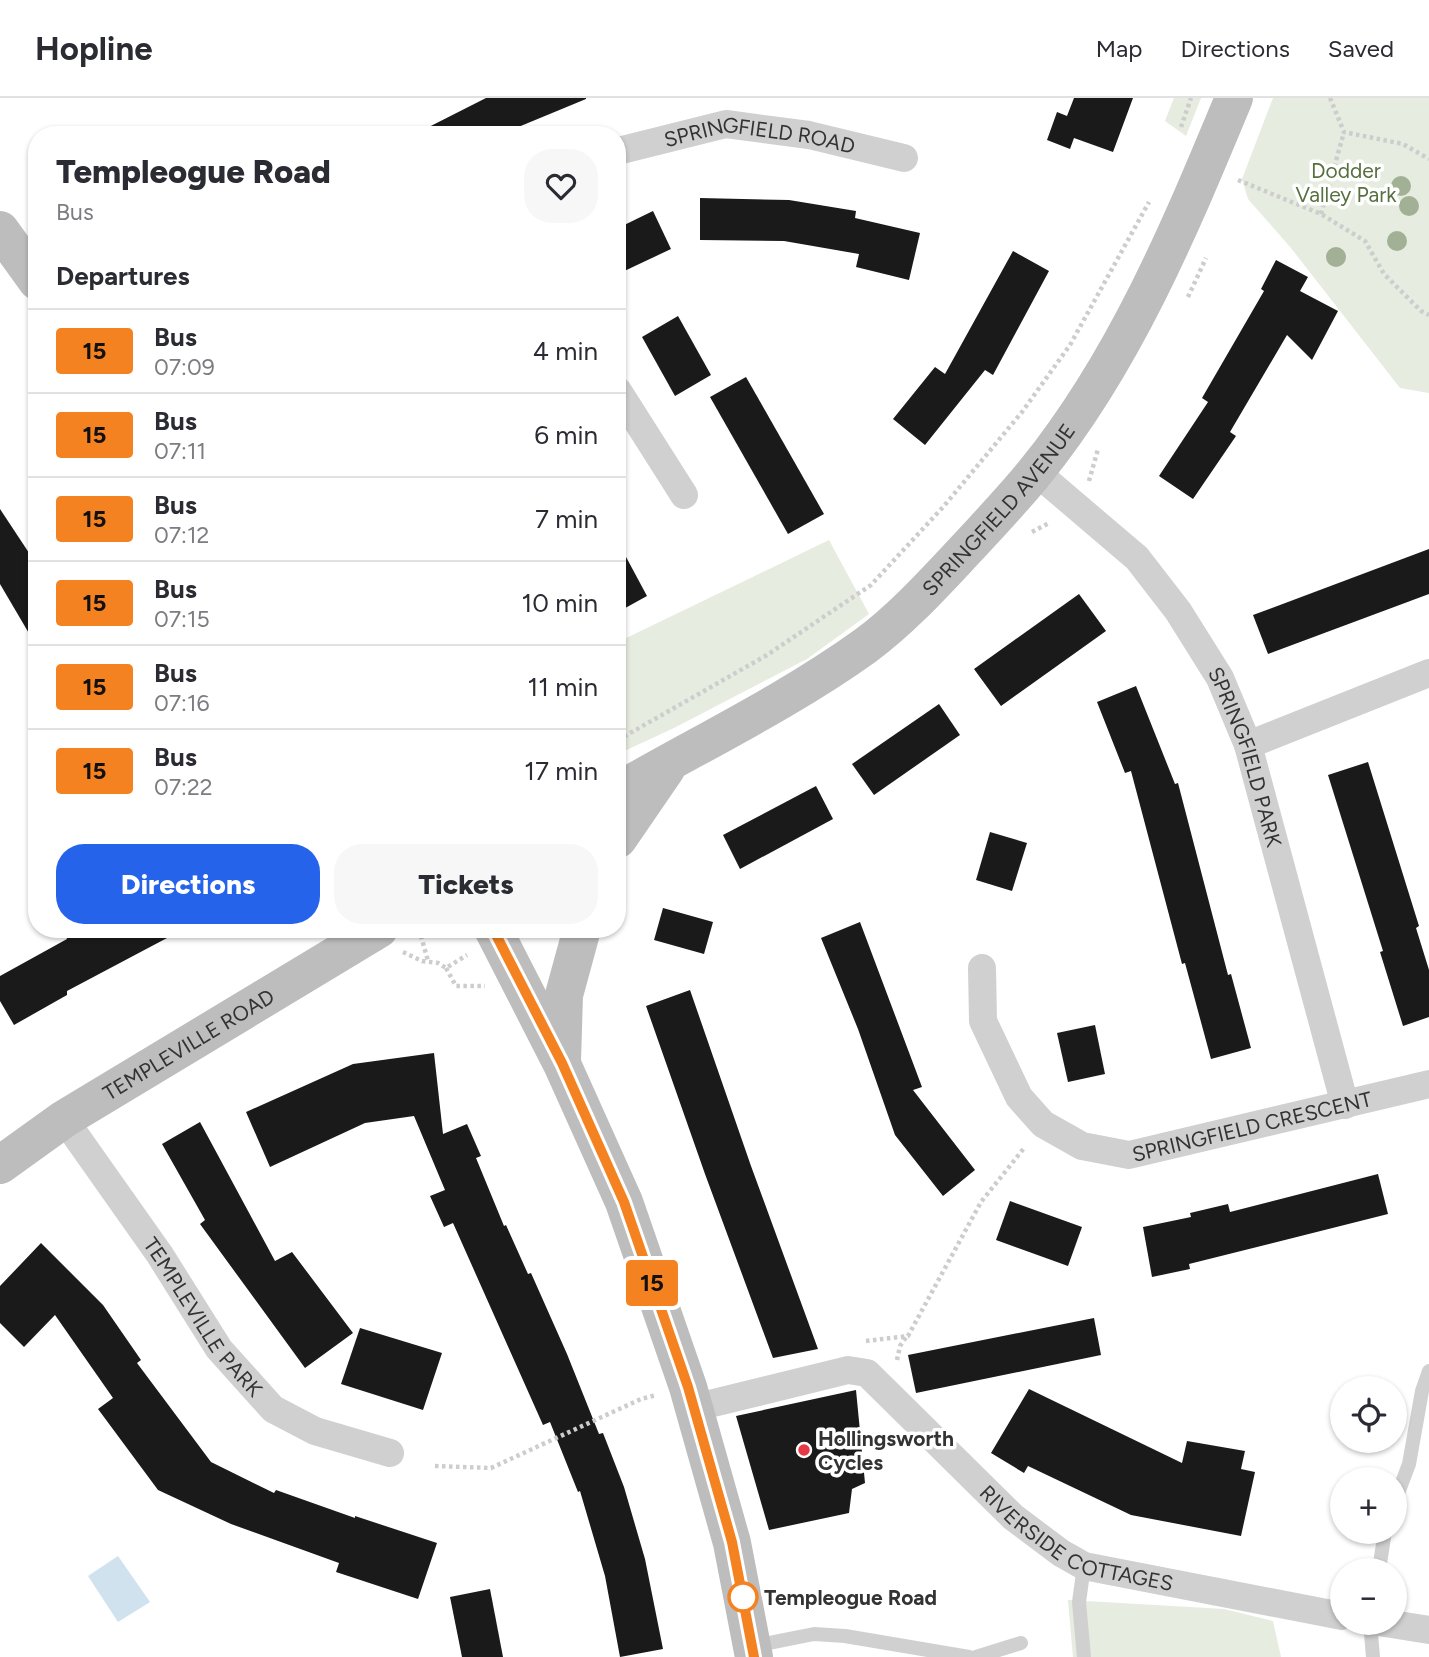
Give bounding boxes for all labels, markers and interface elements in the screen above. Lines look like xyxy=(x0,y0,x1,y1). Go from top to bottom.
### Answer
text: Hopline xyxy=(35,29,153,68)
text: Map xyxy=(1096,34,1142,63)
text: Directions xyxy=(1180,34,1290,63)
text: Saved xyxy=(1328,34,1394,63)
street label: SPRINGFIELD ROAD xyxy=(661,111,858,158)
button: heart xyxy=(524,149,598,223)
text: Templeogue Road xyxy=(56,152,331,191)
park label: Dodder Valley Park xyxy=(1295,158,1397,207)
text: Bus xyxy=(56,198,94,226)
text: Departures xyxy=(56,260,190,292)
text: Bus xyxy=(154,321,197,353)
text: 4 min xyxy=(533,335,598,367)
text: 15 xyxy=(82,336,107,365)
text: 07:09 xyxy=(154,353,215,381)
text: Bus xyxy=(154,405,197,437)
text: 6 min xyxy=(534,419,598,451)
street label: SPRINGFIELD AVENUE xyxy=(917,419,1080,601)
text: 15 xyxy=(82,420,107,449)
text: 07:11 xyxy=(154,437,206,465)
text: Bus xyxy=(154,489,197,521)
text: 7 min xyxy=(535,503,598,535)
text: 15 xyxy=(82,504,107,533)
text: 07:12 xyxy=(154,521,209,549)
text: Bus xyxy=(154,573,197,605)
text: 10 min xyxy=(522,587,598,619)
text: 15 xyxy=(82,588,107,617)
text: 07:15 xyxy=(154,605,210,633)
text: Bus xyxy=(154,657,197,689)
street label: SPRINGFIELD PARK xyxy=(1204,662,1287,850)
text: 11 min xyxy=(527,671,598,703)
text: 15 xyxy=(82,672,107,701)
text: 07:16 xyxy=(154,689,209,717)
text: Bus xyxy=(154,741,197,773)
text: 17 min xyxy=(524,755,598,787)
text: 15 xyxy=(82,756,107,785)
text: 07:22 xyxy=(154,773,213,801)
button: Directions xyxy=(56,844,320,924)
button: Tickets xyxy=(334,844,598,924)
street label: TEMPLEVILLE ROAD xyxy=(98,983,278,1105)
street label: SPRINGFIELD CRESCENT xyxy=(1129,1085,1374,1166)
street label: TEMPLEVILLE PARK xyxy=(139,1232,268,1402)
line badge: 15 xyxy=(620,1260,684,1306)
text: 15 xyxy=(640,1268,664,1297)
map controls xyxy=(1330,1376,1407,1635)
button: locate xyxy=(1330,1376,1407,1453)
place label: Hollingsworth Cycles xyxy=(818,1426,954,1475)
marker: Hollingsworth Cycles xyxy=(796,1442,812,1458)
button: + xyxy=(1330,1467,1407,1544)
street label: RIVERSIDE COTTAGES xyxy=(975,1479,1175,1596)
button: − xyxy=(1330,1558,1407,1635)
marker: Templeogue Road xyxy=(728,1582,758,1612)
place label: Templeogue Road xyxy=(764,1585,937,1610)

